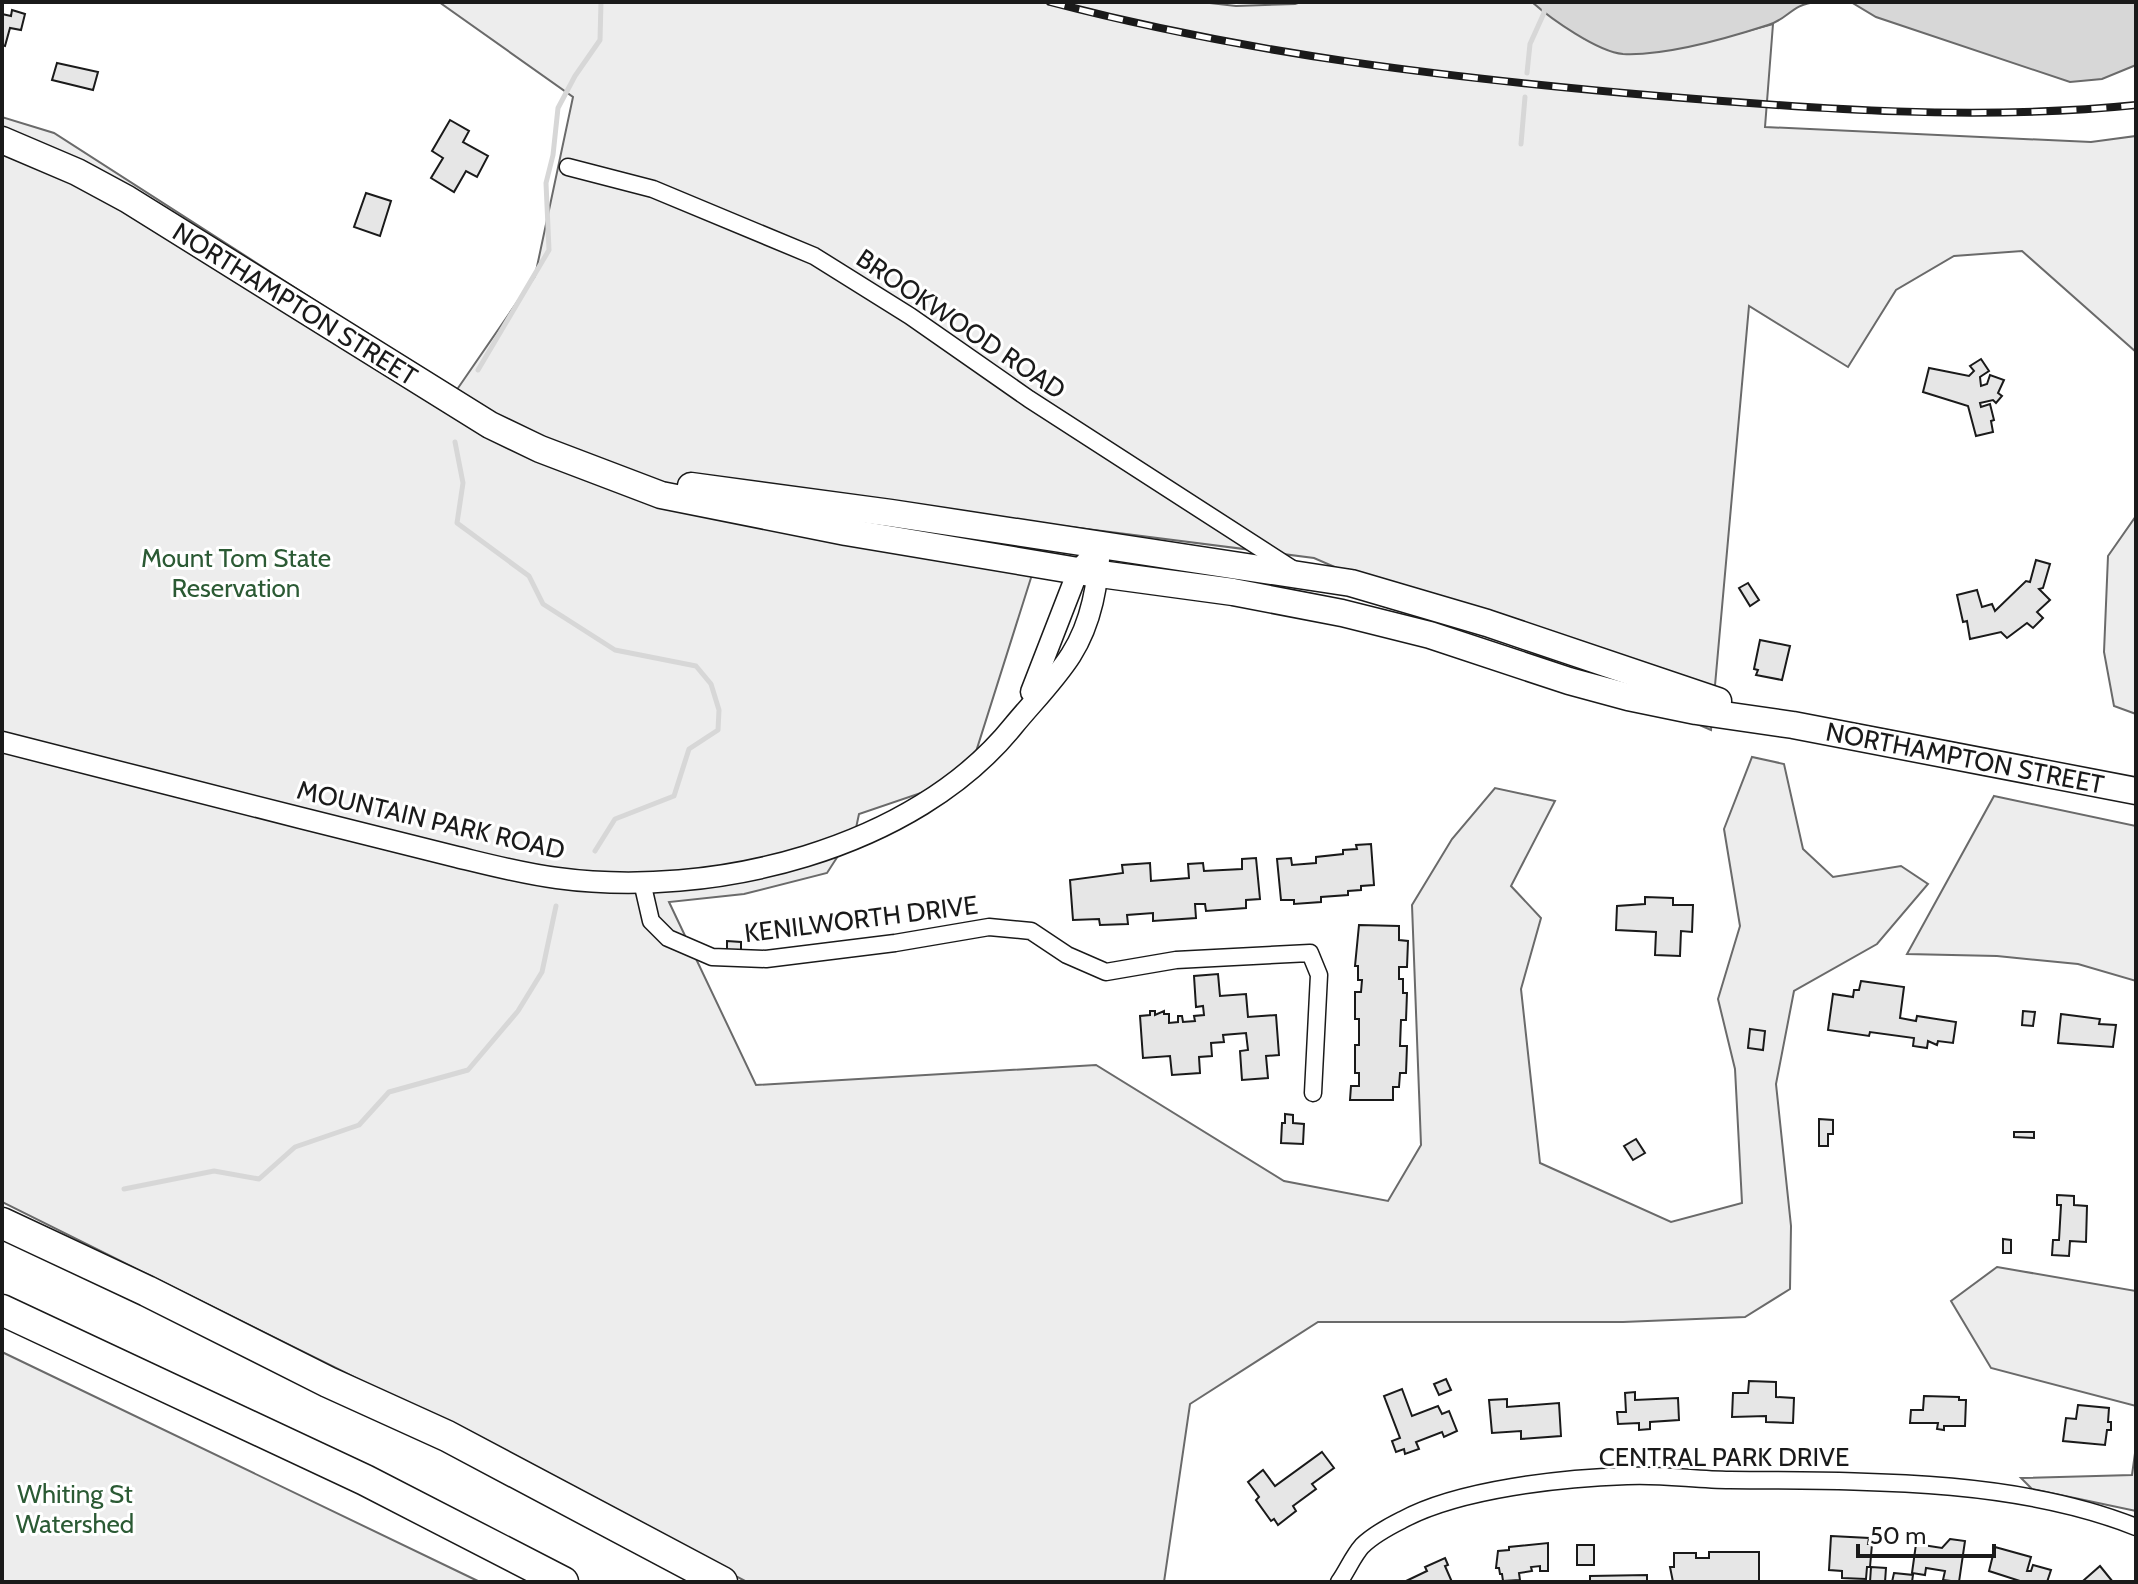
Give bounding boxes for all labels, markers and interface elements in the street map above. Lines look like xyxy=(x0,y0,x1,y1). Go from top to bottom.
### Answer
street label: NORTHAMPTON STREET xyxy=(167,216,423,393)
street label: BROOKWOOD ROAD xyxy=(850,242,1072,406)
park label: Mount Tom State Reservation xyxy=(141,542,331,604)
street label: NORTHAMPTON STREET xyxy=(1823,715,2107,801)
street label: MOUNTAIN PARK ROAD xyxy=(294,774,568,866)
street label: KENILWORTH DRIVE xyxy=(742,889,980,949)
street label: CENTRAL PARK DRIVE xyxy=(1599,1441,1849,1473)
park label: Whiting St Watershed xyxy=(16,1478,134,1540)
scale bar xyxy=(1858,1508,1994,1558)
text: 50 m xyxy=(1870,1521,1926,1550)

